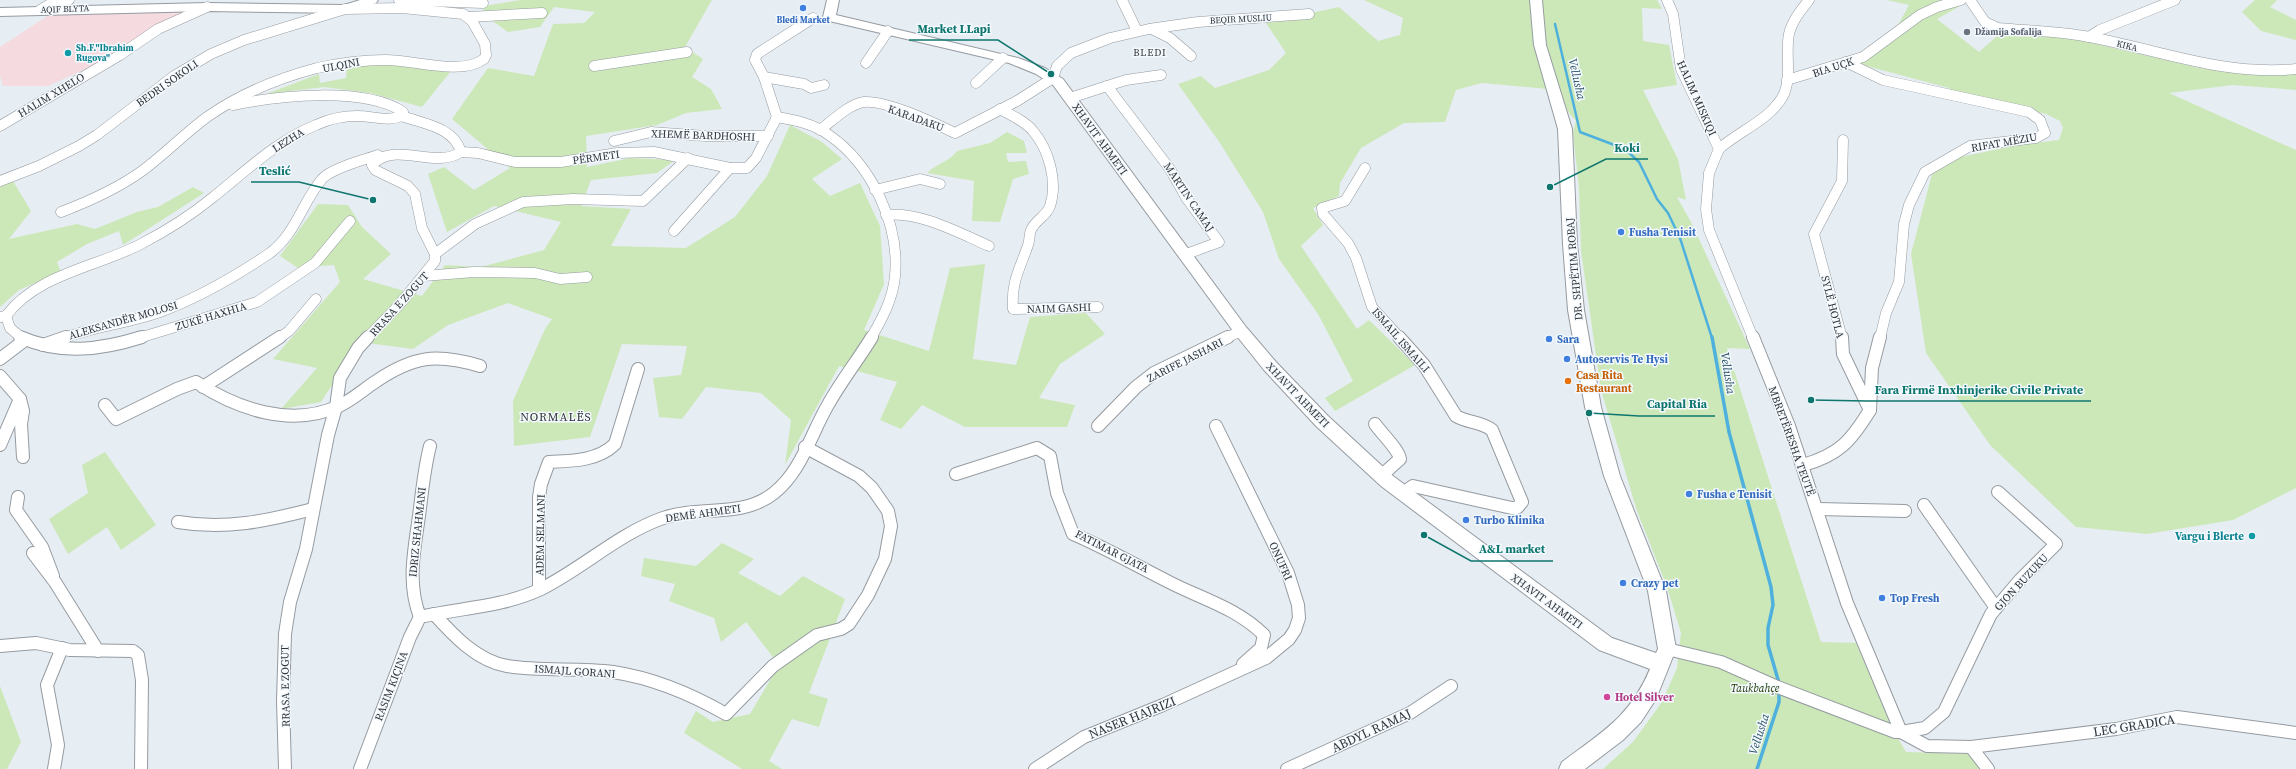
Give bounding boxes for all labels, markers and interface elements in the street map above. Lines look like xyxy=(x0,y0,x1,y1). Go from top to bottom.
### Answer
street label: AQIF BLYTA xyxy=(40,2,90,16)
marker: Bledi Market xyxy=(798,3,808,13)
street label: BEQIR MUSLIU xyxy=(1210,11,1273,27)
place label: Bledi Market xyxy=(776,14,830,26)
callout: Market LLapi xyxy=(909,16,998,40)
text: Market LLapi xyxy=(917,21,991,37)
place label: Džamija Sofalija xyxy=(1975,26,2042,38)
marker: Džamija Sofalija xyxy=(1962,27,1972,37)
street label: KIKA xyxy=(2115,38,2139,54)
place label: Sh.F."Ibrahim Rugova" xyxy=(76,42,134,64)
district label: BLEDI xyxy=(1133,46,1167,59)
marker: Sh.F."Ibrahim Rugova" xyxy=(63,48,73,58)
street label: BIA UÇK xyxy=(1811,54,1856,81)
street label: ULQINI xyxy=(321,55,361,76)
street label: BEDRI SOKOLI xyxy=(133,56,201,110)
water label: Vellusha xyxy=(1564,57,1590,102)
street label: HALIM MISKIQI xyxy=(1673,58,1720,138)
street label: HALIM XHELO xyxy=(15,69,88,121)
street label: XHAVIT AHMETI xyxy=(1068,100,1131,178)
street label: KARADAKU xyxy=(886,101,946,136)
street label: LEZHA xyxy=(269,124,308,156)
street label: XHEMË BARDHOSHI xyxy=(651,126,755,145)
street label: RIFAT MËZIU xyxy=(1970,129,2038,156)
callout: Koki xyxy=(1606,135,1648,159)
text: Koki xyxy=(1614,140,1640,156)
street label: PËRMETI xyxy=(572,147,621,168)
callout: Teslić xyxy=(251,158,299,182)
street label: MARTIN CAMAJ xyxy=(1160,160,1217,235)
text: Teslić xyxy=(259,163,291,179)
street label: DR. SHPËTIM ROBAJ xyxy=(1563,217,1586,321)
place label: Fusha Tenisit xyxy=(1629,225,1697,240)
marker: Fusha Tenisit xyxy=(1616,227,1626,237)
street label: RRASA E ZOGUT xyxy=(366,269,433,340)
street label: SYLË HOTLA xyxy=(1817,274,1848,341)
street label: ALEKSANDËR MOLOSI xyxy=(67,298,179,343)
street label: ZUKË HAXHIA xyxy=(174,298,249,334)
street label: NAIM GASHI xyxy=(1027,300,1091,317)
street label: ISMAIL ISMAILI xyxy=(1368,305,1433,376)
place label: Sara xyxy=(1557,332,1580,347)
marker: Sara xyxy=(1544,334,1554,344)
street label: ZARIFE JASHARI xyxy=(1145,335,1226,386)
water label: Vellusha xyxy=(1717,351,1739,396)
place label: Autoservis Te Hysi xyxy=(1575,352,1668,367)
marker: Autoservis Te Hysi xyxy=(1562,354,1572,364)
street label: XHAVIT AHMETI xyxy=(1263,359,1333,431)
place label: Casa Rita Restaurant xyxy=(1576,368,1633,396)
marker: Casa Rita Restaurant xyxy=(1563,376,1573,386)
callout: Fara Firmë Inxhinjerike Civile Private xyxy=(1867,377,2091,401)
text: Fara Firmë Inxhinjerike Civile Private xyxy=(1875,382,2083,398)
street label: MBRETËRESHA TEUTË xyxy=(1765,384,1818,498)
callout: Capital Ria xyxy=(1639,392,1715,416)
text: Capital Ria xyxy=(1647,396,1708,412)
district label: NORMALËS xyxy=(520,409,592,425)
street label: IDRIZ SHAHMANI xyxy=(405,486,430,578)
place label: Fusha e Tenisit xyxy=(1697,487,1773,502)
marker: Fusha e Tenisit xyxy=(1684,489,1694,499)
street label: ADEM SELMANI xyxy=(532,494,549,576)
street label: DEMË AHMETI xyxy=(664,501,742,526)
place label: Turbo Klinika xyxy=(1474,513,1545,528)
marker: Turbo Klinika xyxy=(1461,515,1471,525)
street label: FATIMAR GJATA xyxy=(1072,526,1152,577)
place label: Vargu i Blerte xyxy=(2175,529,2244,544)
marker: Vargu i Blerte xyxy=(2247,531,2257,541)
callout: A&L market xyxy=(1471,537,1553,561)
street label: ONUFRI xyxy=(1265,540,1296,583)
text: A&L market xyxy=(1479,541,1546,557)
street label: GJON BUZUKU xyxy=(1991,551,2052,614)
street label: XHAVIT AHMETI xyxy=(1508,570,1586,633)
place label: Crazy pet xyxy=(1631,576,1679,591)
marker: Crazy pet xyxy=(1618,578,1628,588)
place label: Top Fresh xyxy=(1890,591,1940,606)
marker: Top Fresh xyxy=(1877,593,1887,603)
street label: RRASA E ZOGUT xyxy=(277,645,294,727)
street label: RASIM KIÇINA xyxy=(371,648,412,723)
street label: ISMAJL GORANI xyxy=(534,661,616,682)
park label: Taukbahçe xyxy=(1731,681,1780,696)
place label: Hotel Silver xyxy=(1615,690,1675,705)
street label: NASER HAJRIZI xyxy=(1086,692,1178,743)
marker: Hotel Silver xyxy=(1602,692,1612,702)
street label: ABDYL RAMAJ xyxy=(1329,705,1414,756)
water label: Vellusha xyxy=(1745,711,1773,756)
street label: LEC GRADICA xyxy=(2092,711,2177,740)

